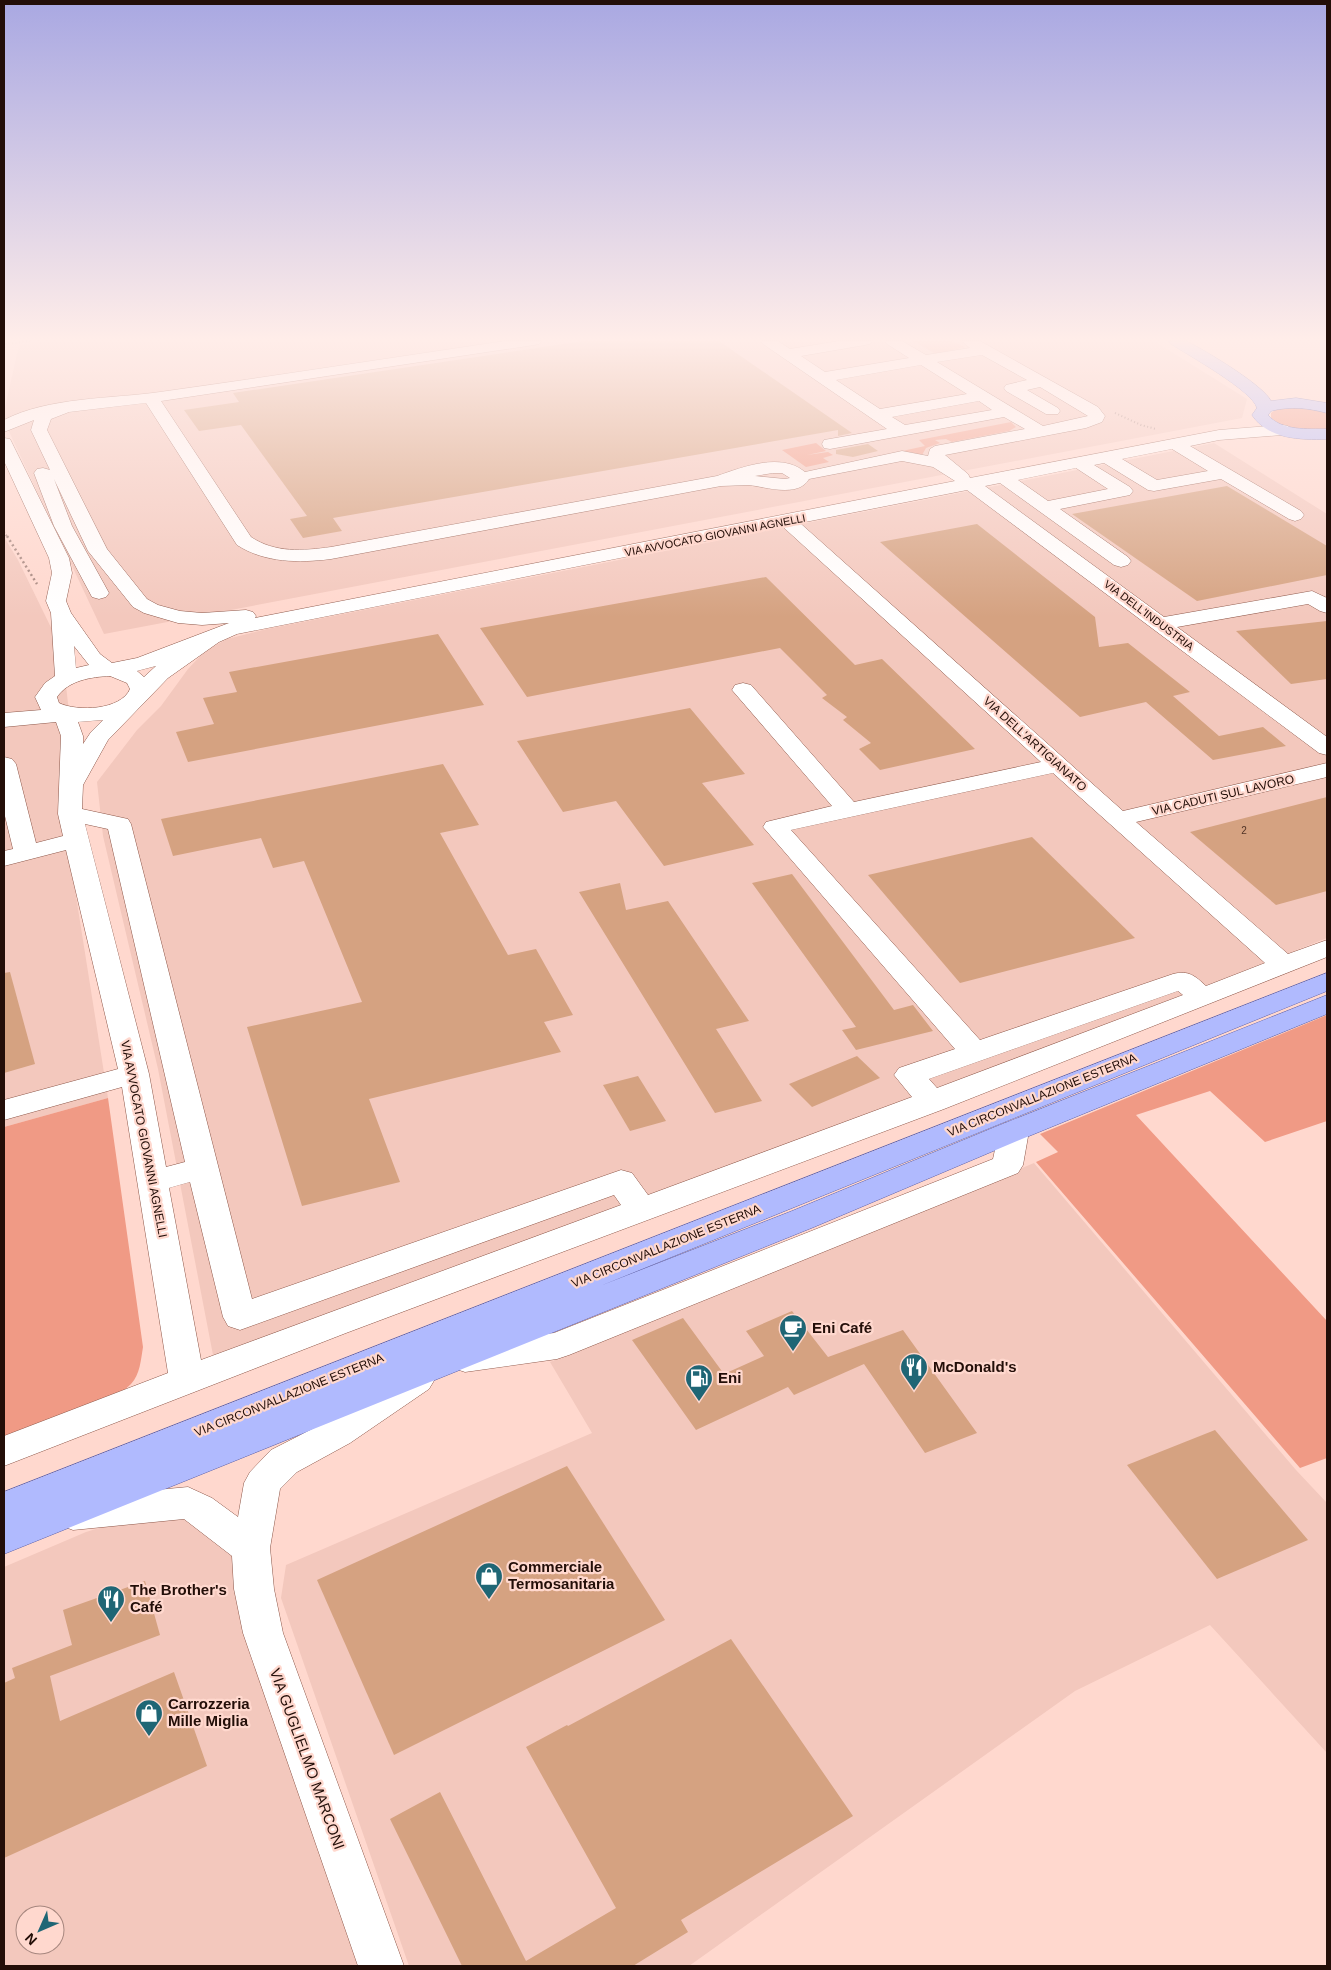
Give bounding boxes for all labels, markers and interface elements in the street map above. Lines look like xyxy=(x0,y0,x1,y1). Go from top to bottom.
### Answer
street label: VIA AVVOCATO GIOVANNI AGNELLI xyxy=(624,512,806,558)
street label: VIA DELL'INDUSTRIA xyxy=(1102,577,1197,653)
street label: VIA DELL'ARTIGIANATO xyxy=(980,694,1090,794)
street label: VIA CADUTI SUL LAVORO xyxy=(1151,772,1295,818)
house number: 2 xyxy=(1241,825,1247,836)
street label: VIA AVVOCATO GIOVANNI AGNELLI xyxy=(118,1039,170,1239)
street label: VIA CIRCONVALLAZIONE ESTERNA xyxy=(946,1051,1138,1139)
street label: VIA CIRCONVALLAZIONE ESTERNA xyxy=(570,1202,762,1290)
cafe icon: Eni Café xyxy=(778,1313,808,1352)
place label: Eni Café xyxy=(812,1319,872,1336)
street label: VIA CIRCONVALLAZIONE ESTERNA xyxy=(193,1351,385,1439)
restaurant icon: McDonald's xyxy=(899,1352,929,1391)
place label: McDonald's xyxy=(933,1358,1017,1375)
fuel station icon: Eni xyxy=(684,1363,714,1402)
place label: Eni xyxy=(718,1369,741,1386)
place label: Commerciale Termosanitaria xyxy=(508,1558,615,1592)
shop icon: Commerciale Termosanitaria xyxy=(474,1561,504,1600)
place label: The Brother's Café xyxy=(130,1581,227,1615)
restaurant icon: The Brother's Café xyxy=(96,1584,126,1623)
street label: VIA GUGLIELMO MARCONI xyxy=(267,1666,348,1852)
place label: Carrozzeria Mille Miglia xyxy=(168,1695,250,1729)
shop icon: Carrozzeria Mille Miglia xyxy=(134,1698,164,1737)
north arrow xyxy=(15,1905,65,1955)
text: N xyxy=(22,1930,40,1948)

